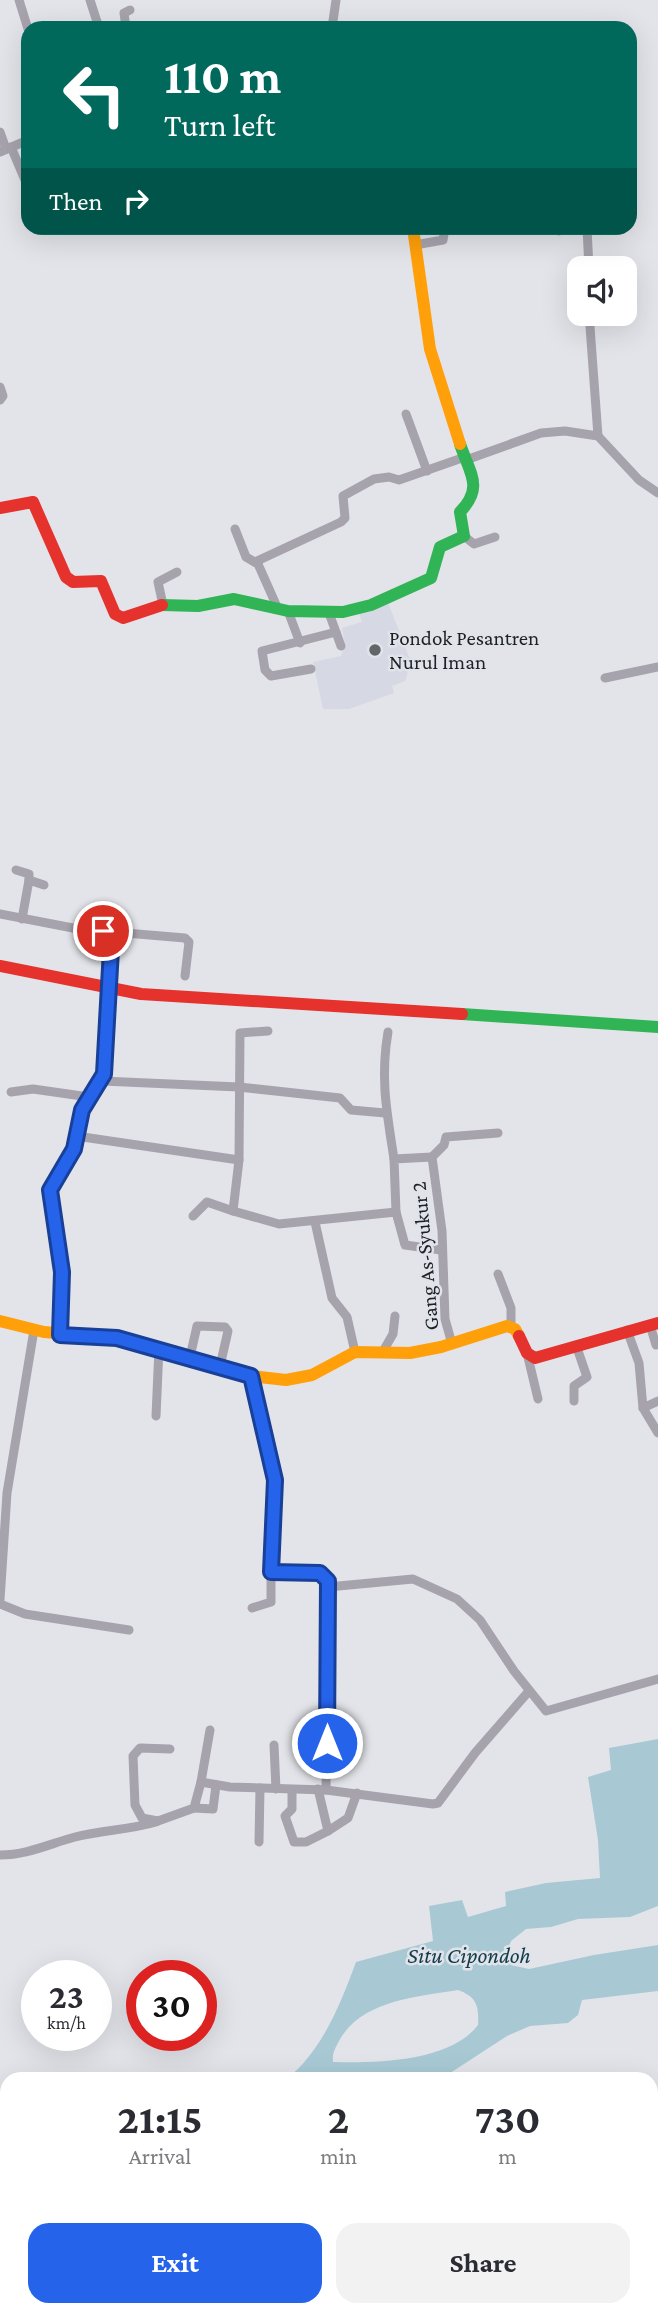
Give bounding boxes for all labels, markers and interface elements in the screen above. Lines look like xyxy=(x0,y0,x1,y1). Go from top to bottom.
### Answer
icon: left xyxy=(49,49,140,140)
text: 110 m xyxy=(164,49,281,104)
text: Turn left xyxy=(164,107,275,143)
icon: right xyxy=(117,182,155,220)
text: Then xyxy=(49,187,103,216)
map controls xyxy=(567,256,637,326)
button: sound xyxy=(567,256,637,326)
place label: Pondok Pesantren Nurul Iman xyxy=(389,626,539,674)
marker: Pondok Pesantren Nurul Iman xyxy=(367,642,383,658)
pin xyxy=(73,901,133,961)
icon: arrive xyxy=(84,912,122,950)
street label: Gang As-Syukur 2 xyxy=(407,1181,443,1331)
position arrow xyxy=(290,1706,364,1780)
water label: Situ Cipondoh xyxy=(407,1942,531,1968)
speed limit sign: 30 xyxy=(126,1960,217,2051)
text: 23 xyxy=(49,1977,84,2016)
text: km/h xyxy=(47,2013,86,2033)
text: 21:15 xyxy=(118,2095,203,2142)
text: 2 xyxy=(328,2095,349,2142)
text: 730 xyxy=(475,2095,540,2142)
text: Arrival xyxy=(129,2143,191,2169)
text: min xyxy=(320,2143,357,2169)
text: m xyxy=(498,2143,517,2169)
button: Exit xyxy=(28,2223,322,2303)
button: Share xyxy=(336,2223,630,2303)

